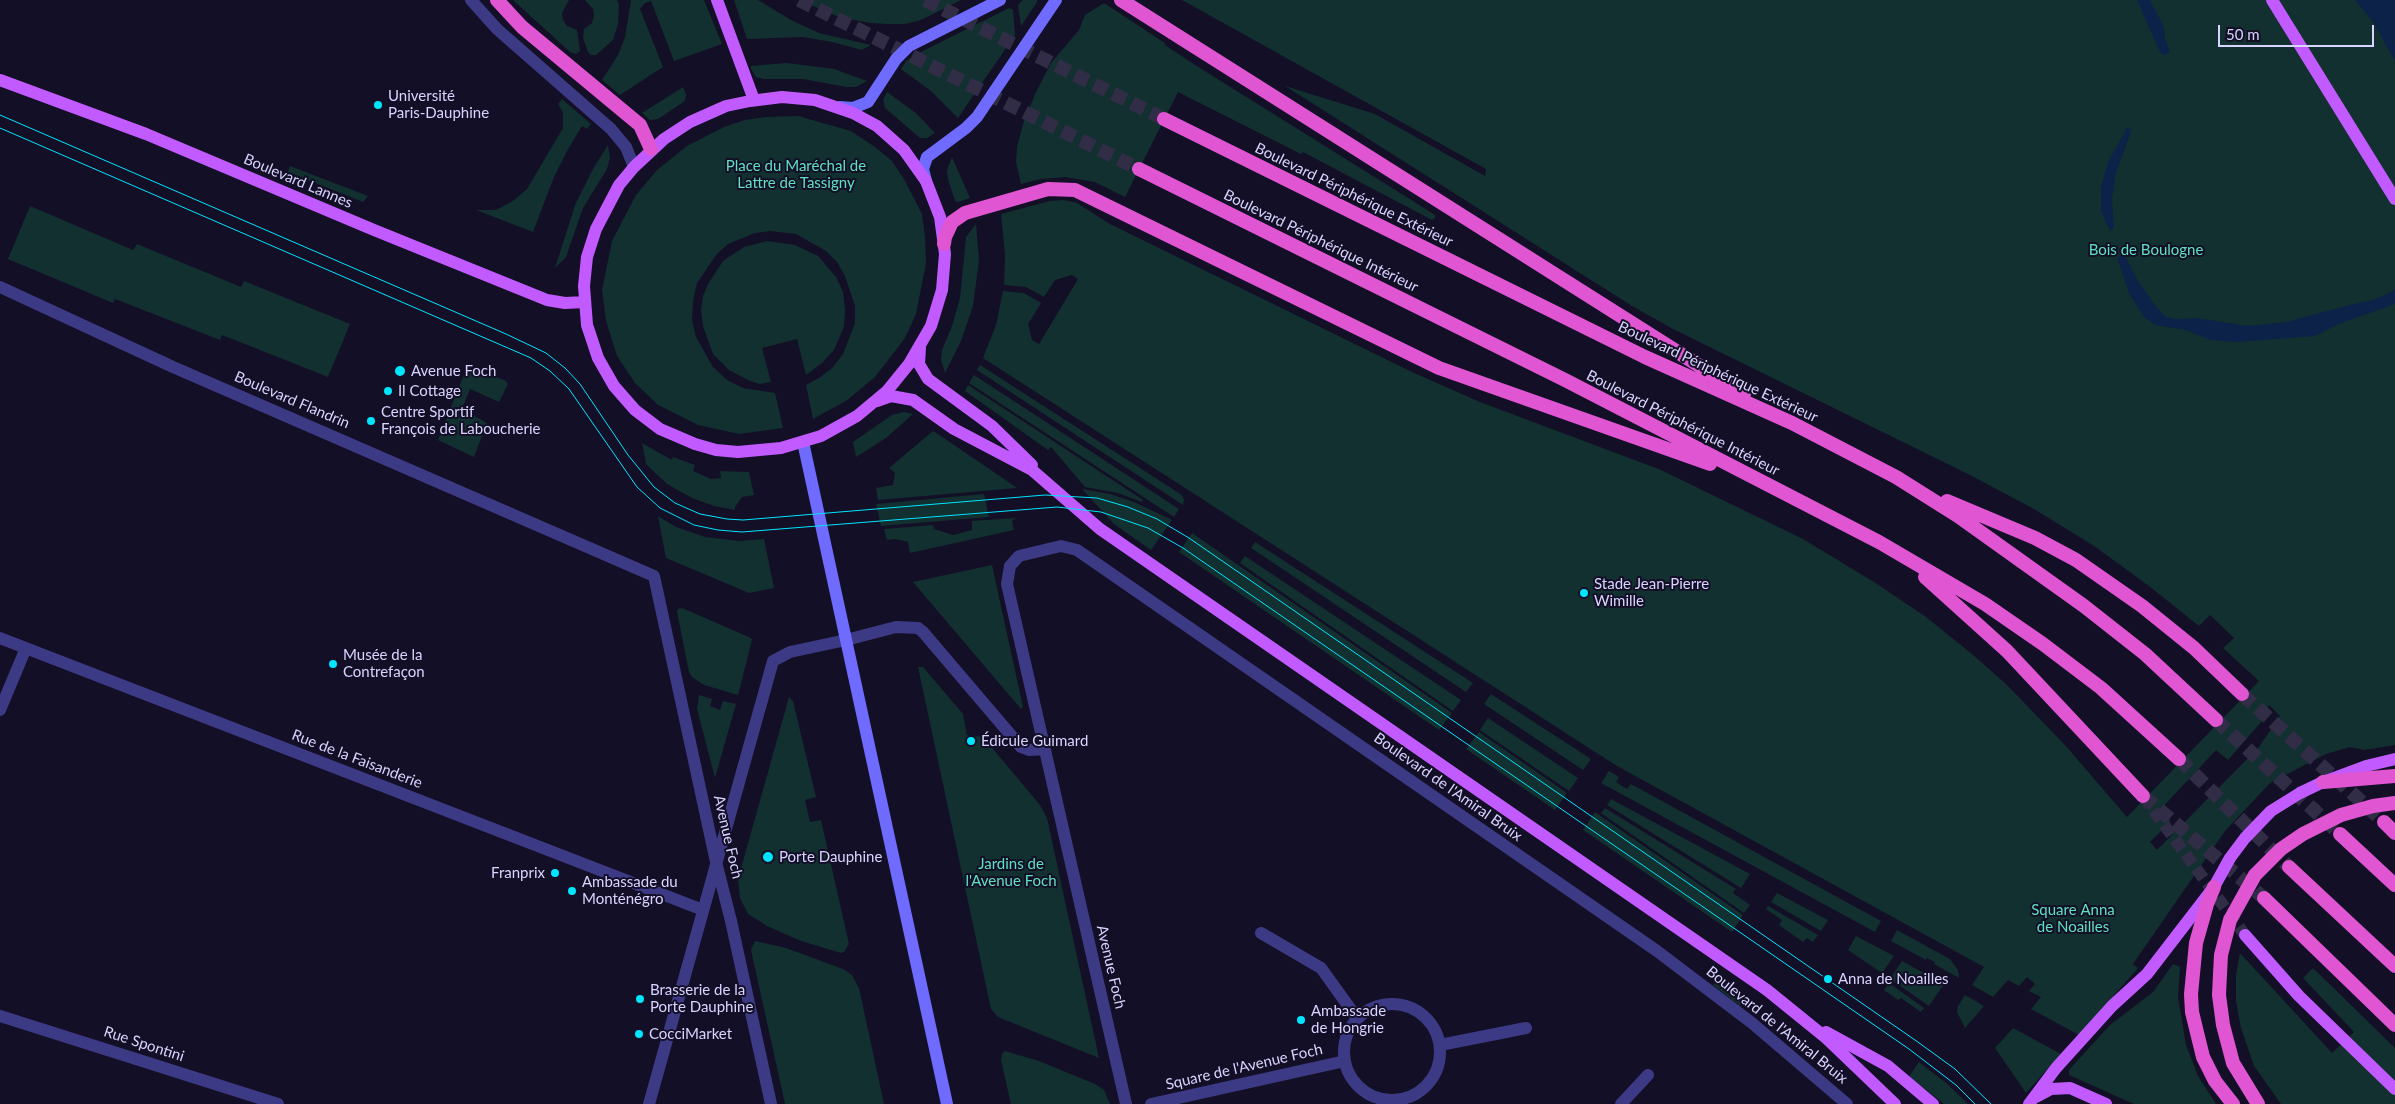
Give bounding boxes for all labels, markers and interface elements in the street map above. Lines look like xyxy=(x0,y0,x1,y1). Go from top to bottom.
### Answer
scale bar xyxy=(2220,15,2376,47)
text: 50 m xyxy=(2226,25,2260,43)
place label: Université Paris-Dauphine xyxy=(388,87,489,122)
marker: Université Paris-Dauphine xyxy=(372,99,384,111)
street label: Boulevard Périphérique Extérieur xyxy=(1252,139,1456,251)
street label: Boulevard Lannes xyxy=(241,150,355,212)
park label: Place du Maréchal de Lattre de Tassigny xyxy=(726,157,866,192)
street label: Boulevard Périphérique Intérieur xyxy=(1221,186,1421,296)
park label: Bois de Boulogne xyxy=(2089,241,2203,259)
street label: Boulevard Périphérique Extérieur xyxy=(1615,318,1821,426)
place label: Avenue Foch xyxy=(411,362,496,380)
marker: Avenue Foch xyxy=(393,364,407,378)
street label: Boulevard Périphérique Intérieur xyxy=(1583,366,1783,480)
street label: Boulevard Flandrin xyxy=(232,368,352,432)
place label: Il Cottage xyxy=(398,382,461,400)
marker: Il Cottage xyxy=(382,385,394,397)
place label: Centre Sportif François de Laboucherie xyxy=(381,403,540,438)
marker: Centre Sportif François de Laboucherie xyxy=(365,415,377,427)
place label: Stade Jean-Pierre Wimille xyxy=(1594,575,1709,610)
marker: Stade Jean-Pierre Wimille xyxy=(1578,587,1590,599)
place label: Musée de la Contrefaçon xyxy=(343,646,425,681)
marker: Musée de la Contrefaçon xyxy=(327,658,339,670)
street label: Rue de la Faisanderie xyxy=(289,726,425,792)
street label: Boulevard de l'Amiral Bruix xyxy=(1370,729,1526,845)
place label: Édicule Guimard xyxy=(981,732,1088,750)
marker: Édicule Guimard xyxy=(965,735,977,747)
street label: Avenue Foch xyxy=(710,793,746,881)
place label: Porte Dauphine xyxy=(779,848,882,866)
marker: Porte Dauphine xyxy=(761,850,775,864)
park label: Jardins de l'Avenue Foch xyxy=(965,855,1057,890)
place label: Franprix xyxy=(491,864,545,882)
marker: Franprix xyxy=(549,867,561,879)
place label: Ambassade du Monténégro xyxy=(582,873,678,908)
marker: Ambassade du Monténégro xyxy=(566,885,578,897)
park label: Square Anna de Noailles xyxy=(2031,901,2115,936)
street label: Avenue Foch xyxy=(1093,923,1129,1011)
street label: Boulevard de l'Amiral Bruix xyxy=(1703,962,1851,1088)
place label: Anna de Noailles xyxy=(1838,970,1949,988)
marker: Anna de Noailles xyxy=(1822,973,1834,985)
place label: Brasserie de la Porte Dauphine xyxy=(650,981,753,1016)
marker: Brasserie de la Porte Dauphine xyxy=(634,993,646,1005)
place label: Ambassade de Hongrie xyxy=(1311,1002,1386,1037)
marker: Ambassade de Hongrie xyxy=(1295,1014,1307,1026)
street label: Rue Spontini xyxy=(101,1023,187,1065)
place label: CocciMarket xyxy=(649,1025,732,1043)
marker: CocciMarket xyxy=(633,1028,645,1040)
street label: Square de l'Avenue Foch xyxy=(1164,1040,1324,1094)

